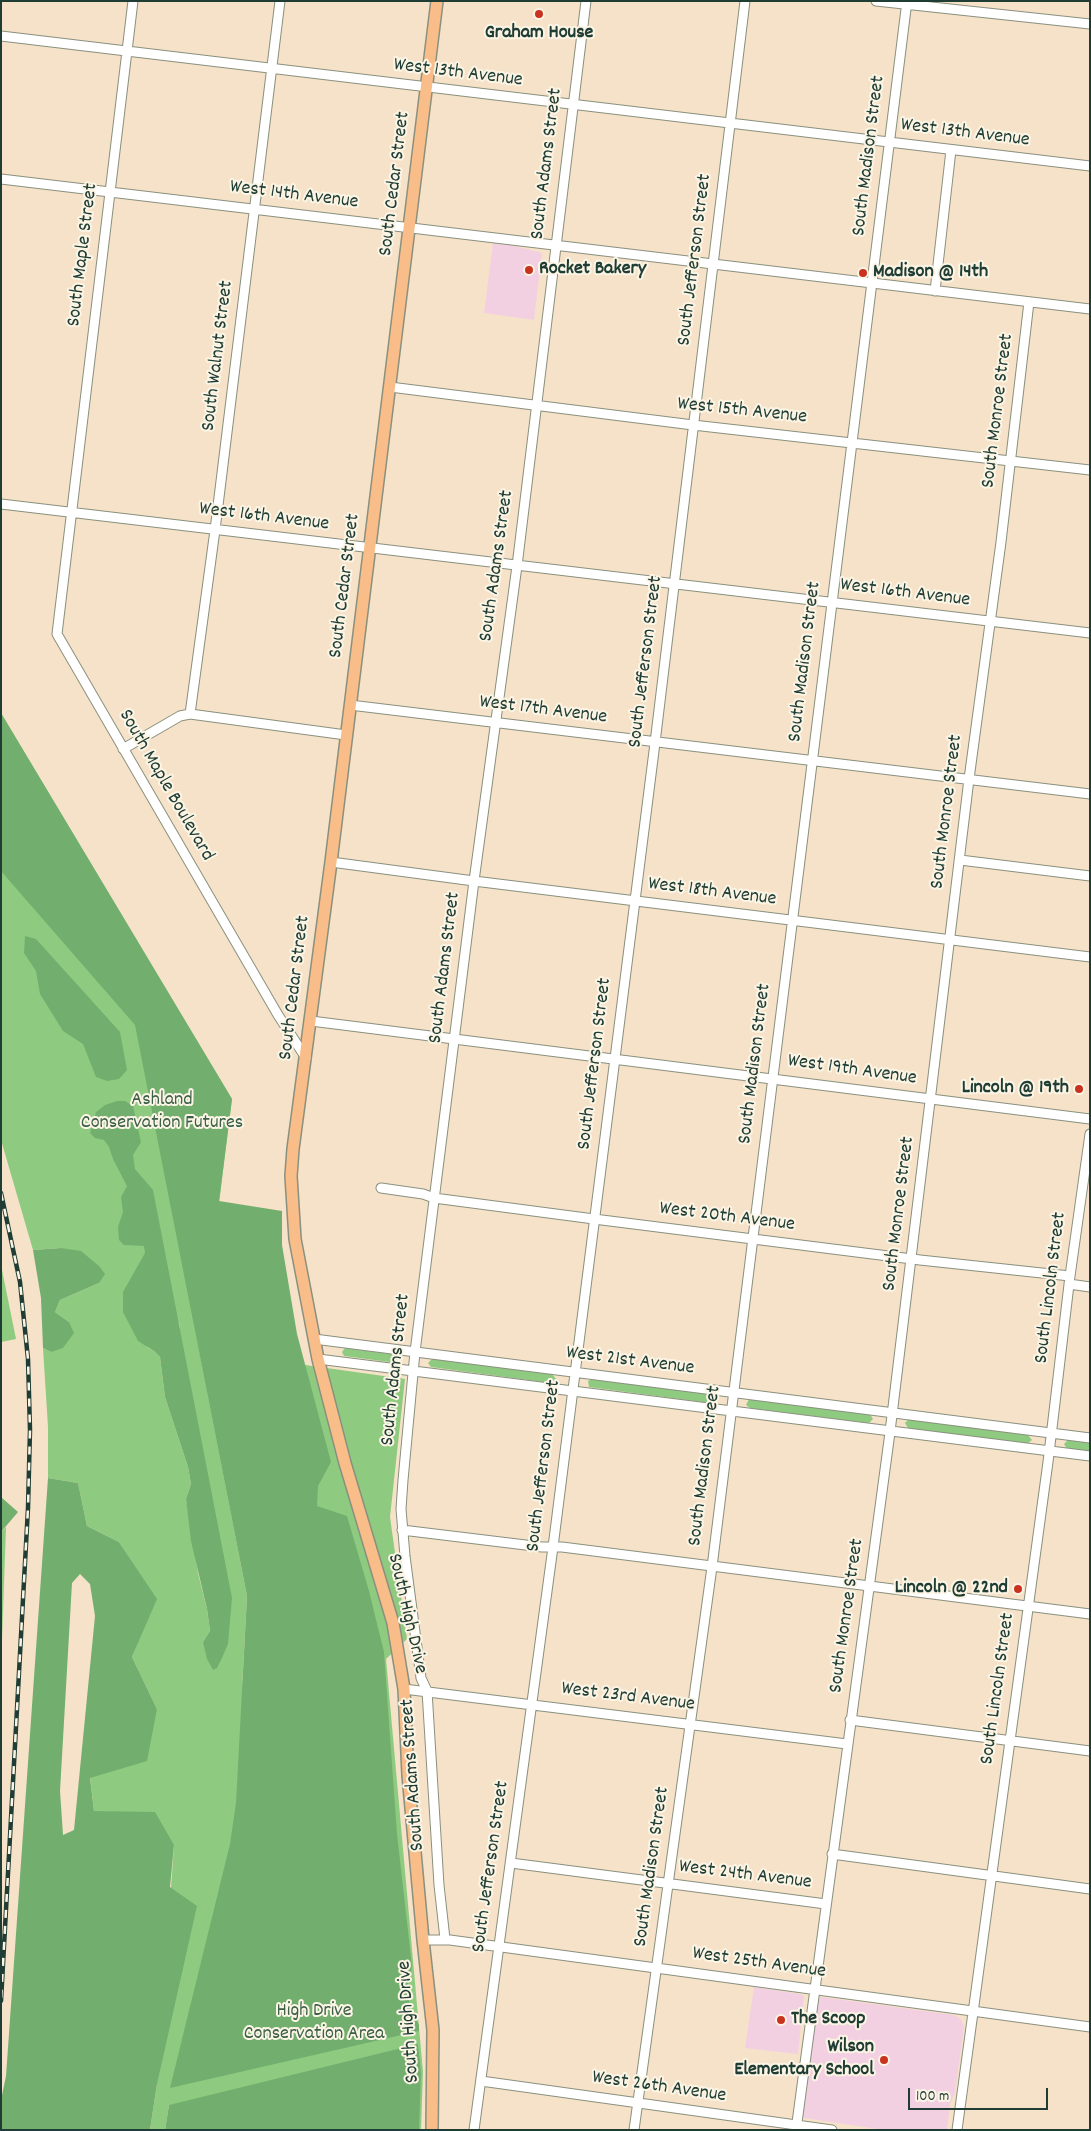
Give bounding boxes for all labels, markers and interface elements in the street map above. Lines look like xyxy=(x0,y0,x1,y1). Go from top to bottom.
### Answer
marker: Graham House xyxy=(533,8,545,20)
place label: Graham House xyxy=(485,22,593,46)
street label: West 13th Avenue xyxy=(392,54,524,94)
street label: South Madison Street xyxy=(848,74,892,238)
street label: South Adams Street xyxy=(527,87,569,241)
street label: South Cedar Street xyxy=(375,110,417,258)
street label: West 13th Avenue xyxy=(899,114,1031,154)
street label: South Jefferson Street xyxy=(674,173,718,347)
street label: West 14th Avenue xyxy=(228,176,360,216)
street label: South Maple Street xyxy=(63,182,105,328)
place label: Rocket Bakery xyxy=(539,258,646,282)
place label: Madison @ 14th xyxy=(873,261,988,285)
marker: Rocket Bakery xyxy=(523,264,535,276)
marker: Madison @ 14th xyxy=(857,267,869,279)
street label: South Walnut Street xyxy=(198,279,240,433)
street label: South Monroe Street xyxy=(978,332,1020,490)
street label: West 15th Avenue xyxy=(676,393,808,431)
street label: South Adams Street xyxy=(476,489,520,643)
street label: West 16th Avenue xyxy=(198,498,330,538)
street label: South Cedar Street xyxy=(325,512,367,660)
street label: West 16th Avenue xyxy=(839,574,971,614)
street label: South Jefferson Street xyxy=(625,575,669,749)
street label: South Madison Street xyxy=(784,580,828,744)
street label: West 17th Avenue xyxy=(478,691,608,731)
street label: South Maple Boulevard xyxy=(112,706,218,866)
street label: South Monroe Street xyxy=(927,733,969,891)
street label: West 18th Avenue xyxy=(647,873,777,913)
street label: South Adams Street xyxy=(425,891,467,1045)
street label: South Cedar Street xyxy=(275,914,317,1062)
street label: South Jefferson Street xyxy=(574,977,618,1151)
street label: South Madison Street xyxy=(734,982,778,1146)
street label: West 19th Avenue xyxy=(786,1050,918,1092)
place label: Lincoln @ 19th xyxy=(962,1077,1069,1101)
marker: Lincoln @ 19th xyxy=(1073,1083,1085,1095)
park label: Ashland Conservation Futures xyxy=(81,1089,243,1136)
street label: South Monroe Street xyxy=(879,1135,921,1293)
street label: West 20th Avenue xyxy=(658,1198,796,1238)
street label: South Lincoln Street xyxy=(1031,1211,1073,1365)
street label: South Adams Street xyxy=(377,1293,417,1447)
street label: West 21st Avenue xyxy=(565,1342,695,1382)
street label: South Jefferson Street xyxy=(523,1379,567,1553)
street label: South Madison Street xyxy=(684,1384,728,1548)
street label: South Monroe Street xyxy=(825,1537,871,1695)
street label: South High Drive xyxy=(381,1552,431,1676)
place label: Lincoln @ 22nd xyxy=(895,1577,1008,1601)
marker: Lincoln @ 22nd xyxy=(1012,1583,1024,1595)
street label: South Lincoln Street xyxy=(976,1612,1022,1766)
street label: West 23rd Avenue xyxy=(560,1678,696,1718)
street label: South Adams Street xyxy=(397,1698,431,1852)
street label: South Jefferson Street xyxy=(468,1780,516,1954)
street label: South Madison Street xyxy=(630,1785,676,1949)
street label: West 24th Avenue xyxy=(677,1856,813,1896)
street label: West 25th Avenue xyxy=(691,1943,827,1985)
street label: South High Drive xyxy=(394,1960,426,2084)
park label: High Drive Conservation Area xyxy=(244,2000,384,2047)
place label: The Scoop xyxy=(791,2008,865,2032)
marker: The Scoop xyxy=(775,2014,787,2026)
place label: Wilson Elementary School xyxy=(734,2036,874,2083)
marker: Wilson Elementary School xyxy=(878,2054,890,2066)
street label: West 26th Avenue xyxy=(590,2067,728,2109)
scale bar xyxy=(911,2078,1051,2110)
text: 100 m xyxy=(916,2086,949,2108)

